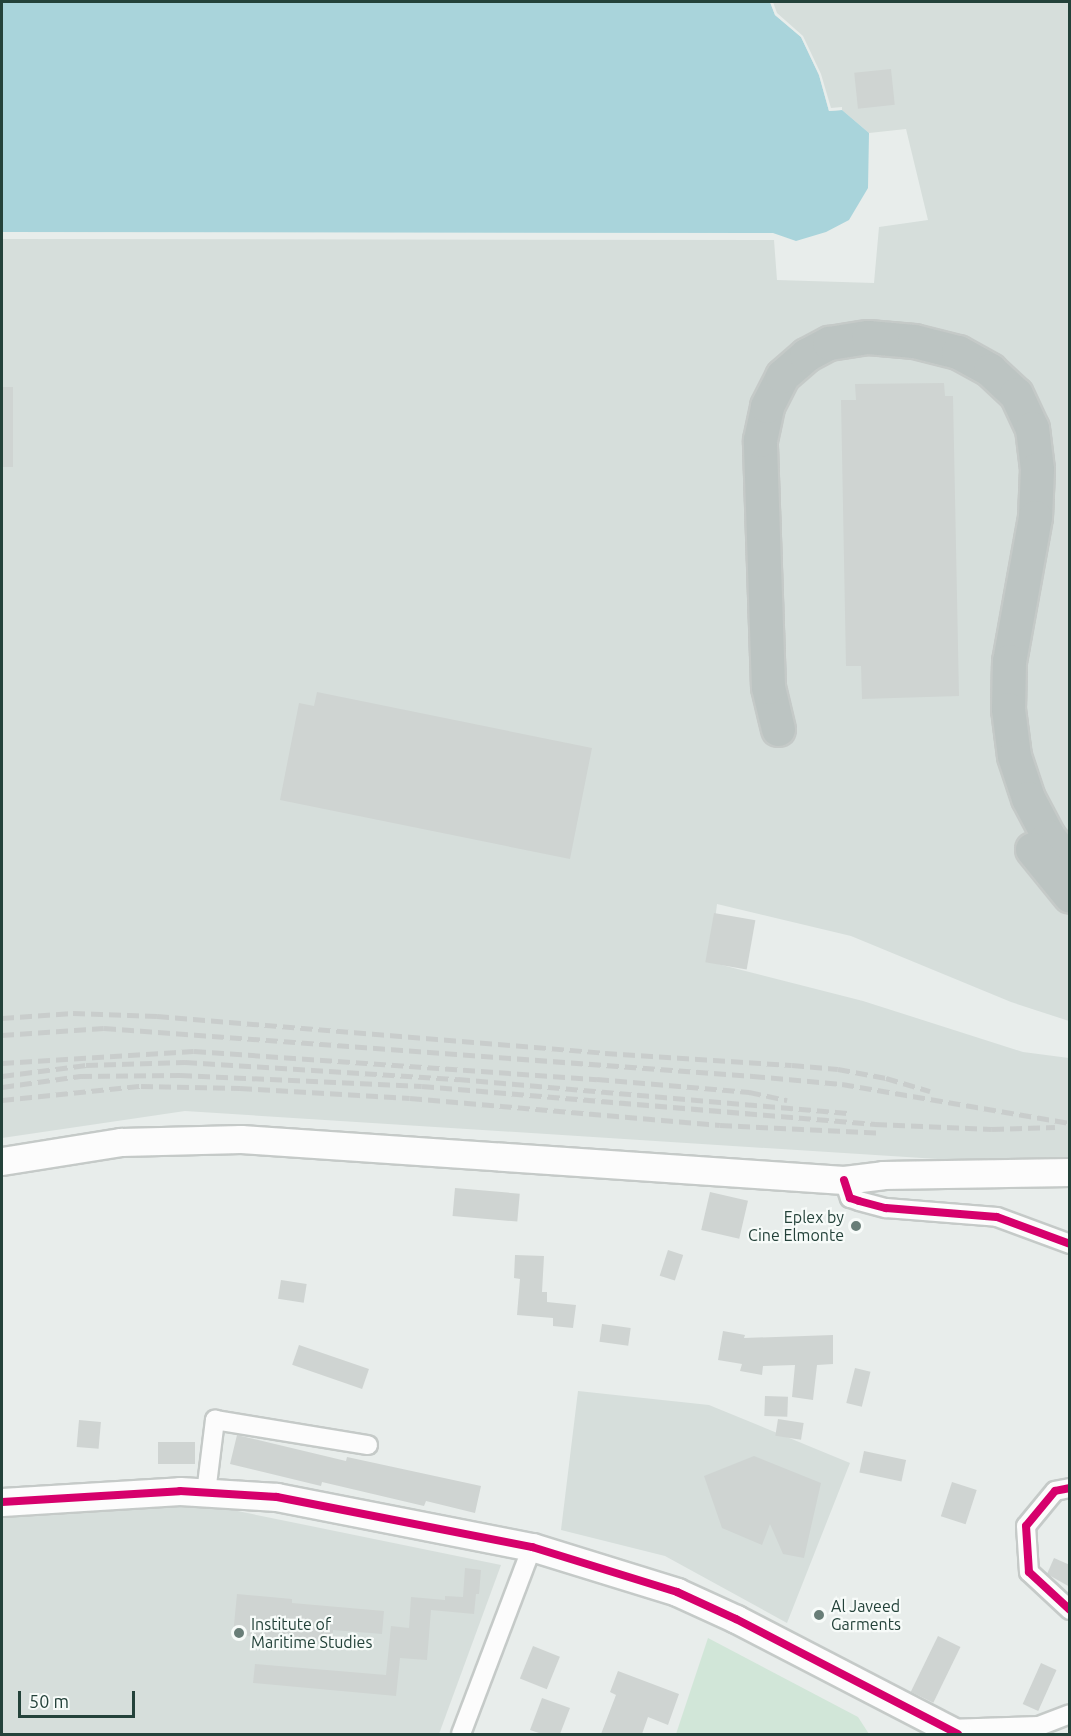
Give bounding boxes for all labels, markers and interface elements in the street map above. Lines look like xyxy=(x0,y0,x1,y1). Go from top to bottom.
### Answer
place label: Eplex by Cine Elmonte xyxy=(748,1207,844,1245)
marker: Eplex by Cine Elmonte xyxy=(849,1219,863,1233)
place label: Al Javeed Garments xyxy=(831,1596,901,1634)
marker: Al Javeed Garments xyxy=(812,1608,826,1622)
place label: Institute of Maritime Studies xyxy=(251,1614,372,1652)
marker: Institute of Maritime Studies xyxy=(232,1626,246,1640)
scale bar xyxy=(21,1679,138,1717)
text: 50 m xyxy=(29,1691,69,1711)

